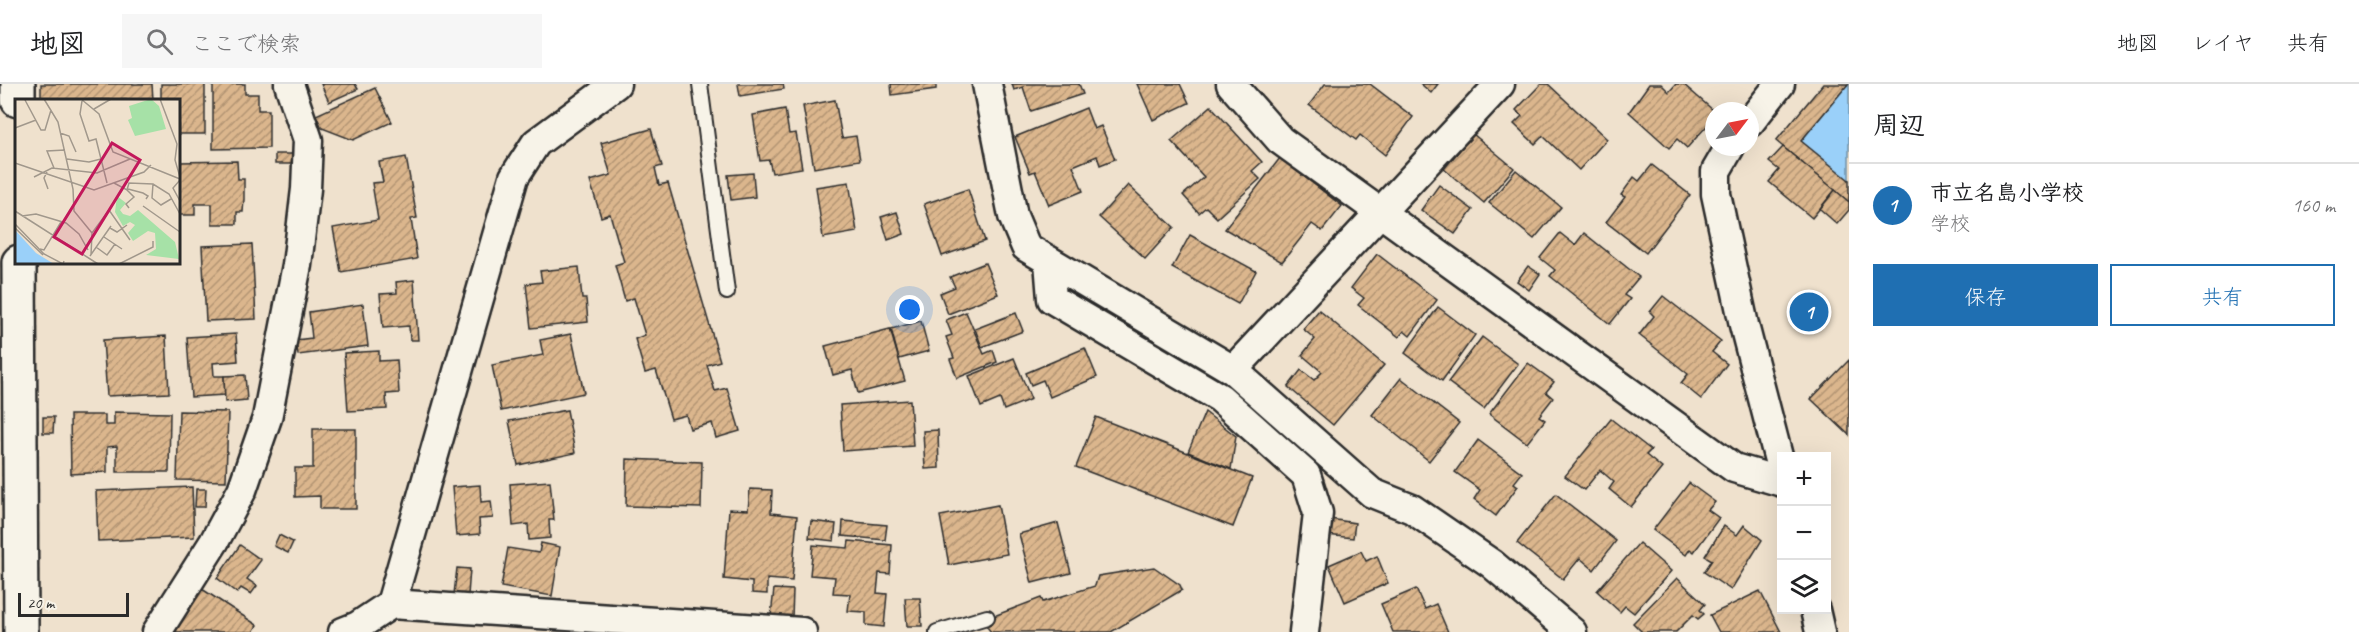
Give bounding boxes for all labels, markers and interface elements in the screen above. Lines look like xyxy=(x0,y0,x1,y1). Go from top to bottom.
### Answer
search box xyxy=(122,14,542,68)
icon: search xyxy=(143,25,176,58)
text: 地図 xyxy=(30,26,86,61)
text: ここで検索 xyxy=(191,30,301,58)
text: 地図 xyxy=(2117,30,2159,56)
text: レイヤ xyxy=(2192,30,2254,56)
text: 共有 xyxy=(2287,30,2329,56)
inset map xyxy=(15,99,180,264)
north arrow xyxy=(1705,102,1759,156)
text: 周辺 xyxy=(1873,109,1925,142)
text: 市立名島小学校 xyxy=(1930,179,2084,207)
text: 1 xyxy=(1888,193,1897,218)
text: 160 m xyxy=(2292,193,2335,218)
text: 学校 xyxy=(1930,211,1970,236)
button: 保存 xyxy=(1873,264,2098,326)
button: 共有 xyxy=(2110,264,2335,326)
pin: 1 xyxy=(1790,290,1828,334)
your location xyxy=(895,295,924,324)
map controls xyxy=(1777,452,1831,614)
button: + xyxy=(1777,452,1831,506)
button: − xyxy=(1777,506,1831,560)
button: layers xyxy=(1777,560,1831,614)
scale bar xyxy=(18,590,129,618)
text: 20 m xyxy=(27,593,54,613)

